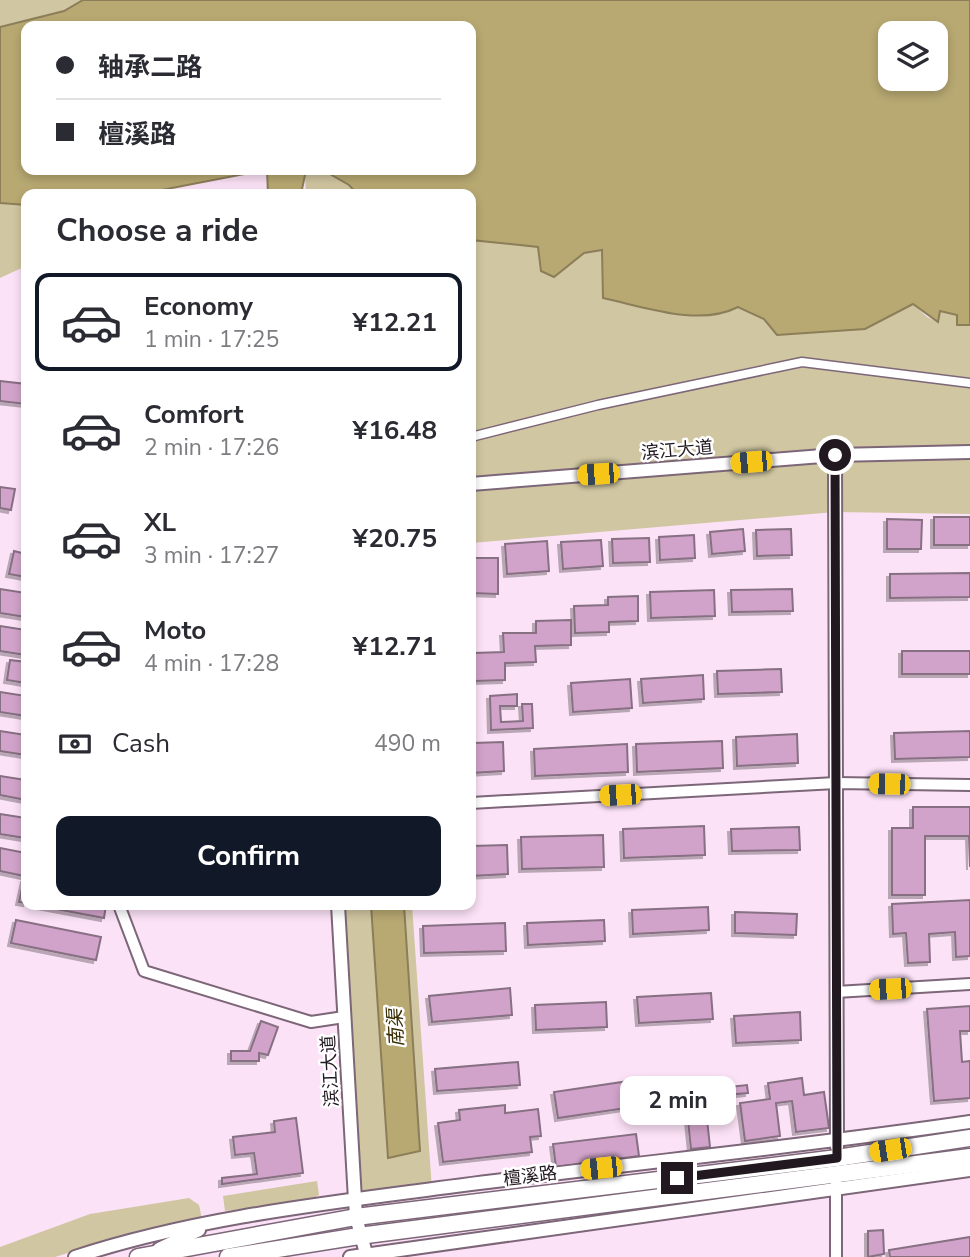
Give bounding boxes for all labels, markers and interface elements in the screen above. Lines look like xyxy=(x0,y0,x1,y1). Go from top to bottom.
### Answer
map controls xyxy=(878,21,948,91)
button: layers xyxy=(878,21,948,91)
text: 轴承二路 xyxy=(98,50,202,85)
text: 檀溪路 xyxy=(98,117,176,152)
text: Choose a ride xyxy=(56,209,258,252)
text: Economy xyxy=(144,289,253,324)
icon: car xyxy=(60,291,123,354)
text: ¥12.21 xyxy=(353,305,437,340)
text: 1 min · 17:25 xyxy=(144,324,279,355)
text: Comfort xyxy=(144,397,244,432)
icon: car xyxy=(60,399,123,462)
text: ¥16.48 xyxy=(353,413,437,448)
text: 2 min · 17:26 xyxy=(144,432,279,463)
street label: 滨江大道 xyxy=(640,435,714,465)
route start xyxy=(819,439,851,471)
car xyxy=(730,450,773,474)
car xyxy=(577,462,620,486)
text: XL xyxy=(144,505,176,540)
icon: car xyxy=(60,507,123,570)
text: ¥20.75 xyxy=(353,521,437,556)
text: 3 min · 17:27 xyxy=(144,540,279,571)
text: Moto xyxy=(144,613,206,648)
icon: car xyxy=(60,615,123,678)
text: ¥12.71 xyxy=(353,629,437,664)
text: 4 min · 17:28 xyxy=(144,648,279,679)
icon: cash xyxy=(56,725,94,763)
text: Cash xyxy=(112,726,170,761)
text: 490 m xyxy=(374,728,441,759)
car xyxy=(868,773,911,795)
car xyxy=(599,783,642,807)
button: Confirm xyxy=(56,816,441,896)
car xyxy=(869,977,912,1001)
water label: 南渠 xyxy=(382,1005,410,1048)
street label: 滨江大道 xyxy=(316,1034,344,1108)
callout: 2 min xyxy=(619,1076,735,1126)
text: 2 min xyxy=(648,1085,708,1116)
car xyxy=(868,1136,913,1164)
car xyxy=(580,1155,623,1181)
street label: 檀溪路 xyxy=(502,1161,558,1191)
route end xyxy=(661,1162,693,1194)

